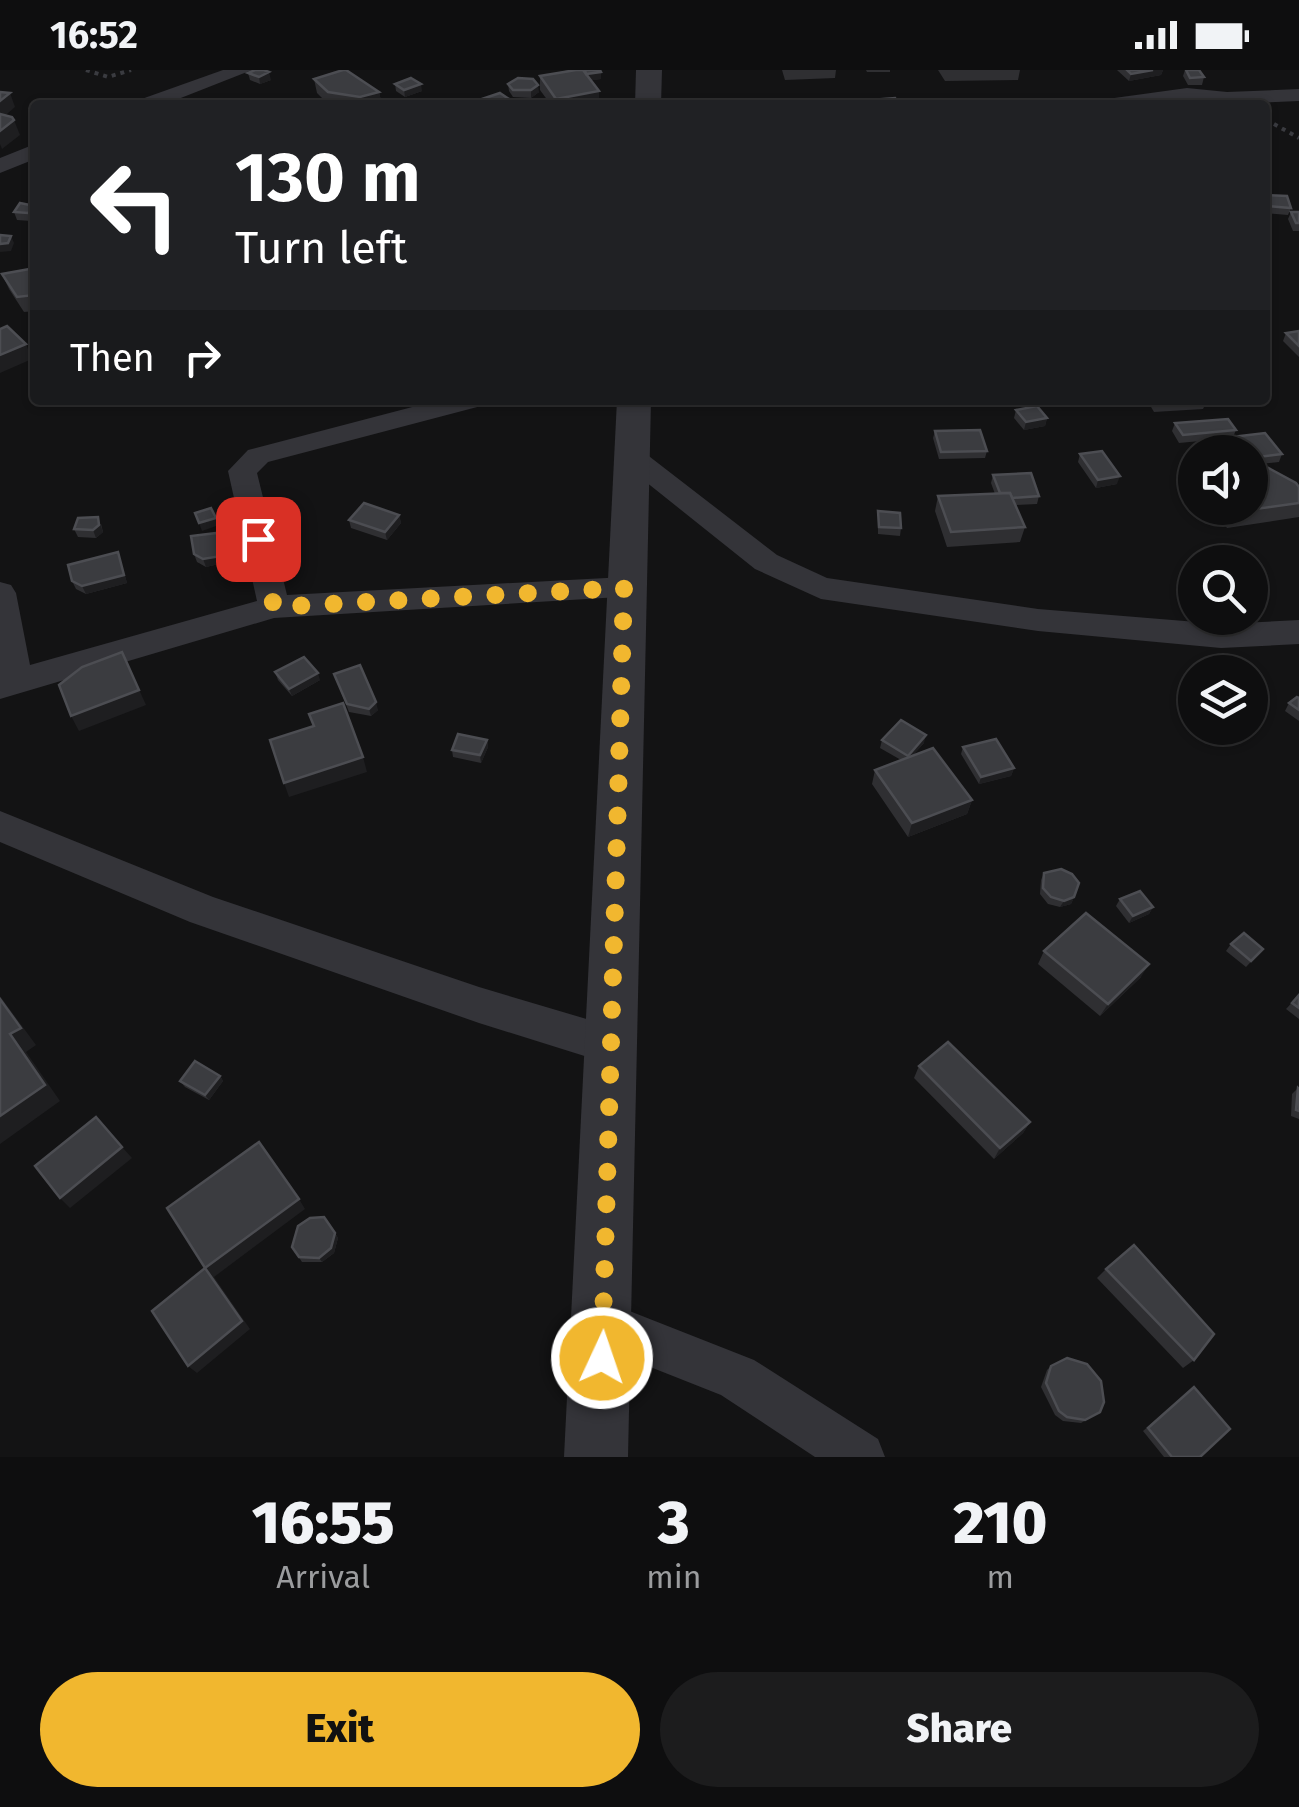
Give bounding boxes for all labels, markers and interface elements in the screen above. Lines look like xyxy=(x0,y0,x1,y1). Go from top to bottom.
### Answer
text: 16:52 xyxy=(50,12,138,58)
text: 130 m xyxy=(235,136,421,220)
icon: left xyxy=(70,140,200,270)
text: Turn left xyxy=(235,221,407,275)
icon: right xyxy=(175,330,230,385)
text: Then xyxy=(70,335,155,381)
map controls xyxy=(1178,435,1268,745)
button: sound xyxy=(1178,435,1268,525)
pin xyxy=(216,497,301,582)
icon: arrive xyxy=(231,512,286,567)
button: search xyxy=(1178,545,1268,635)
button: layers xyxy=(1178,655,1268,745)
position arrow xyxy=(550,1306,654,1410)
text: 16:55 xyxy=(252,1487,395,1559)
text: 3 xyxy=(658,1487,690,1559)
text: 210 xyxy=(953,1487,1047,1559)
text: Arrival xyxy=(276,1558,370,1596)
text: min xyxy=(646,1558,701,1596)
text: m xyxy=(986,1558,1014,1596)
button: Exit xyxy=(40,1672,640,1787)
button: Share xyxy=(660,1672,1259,1787)

